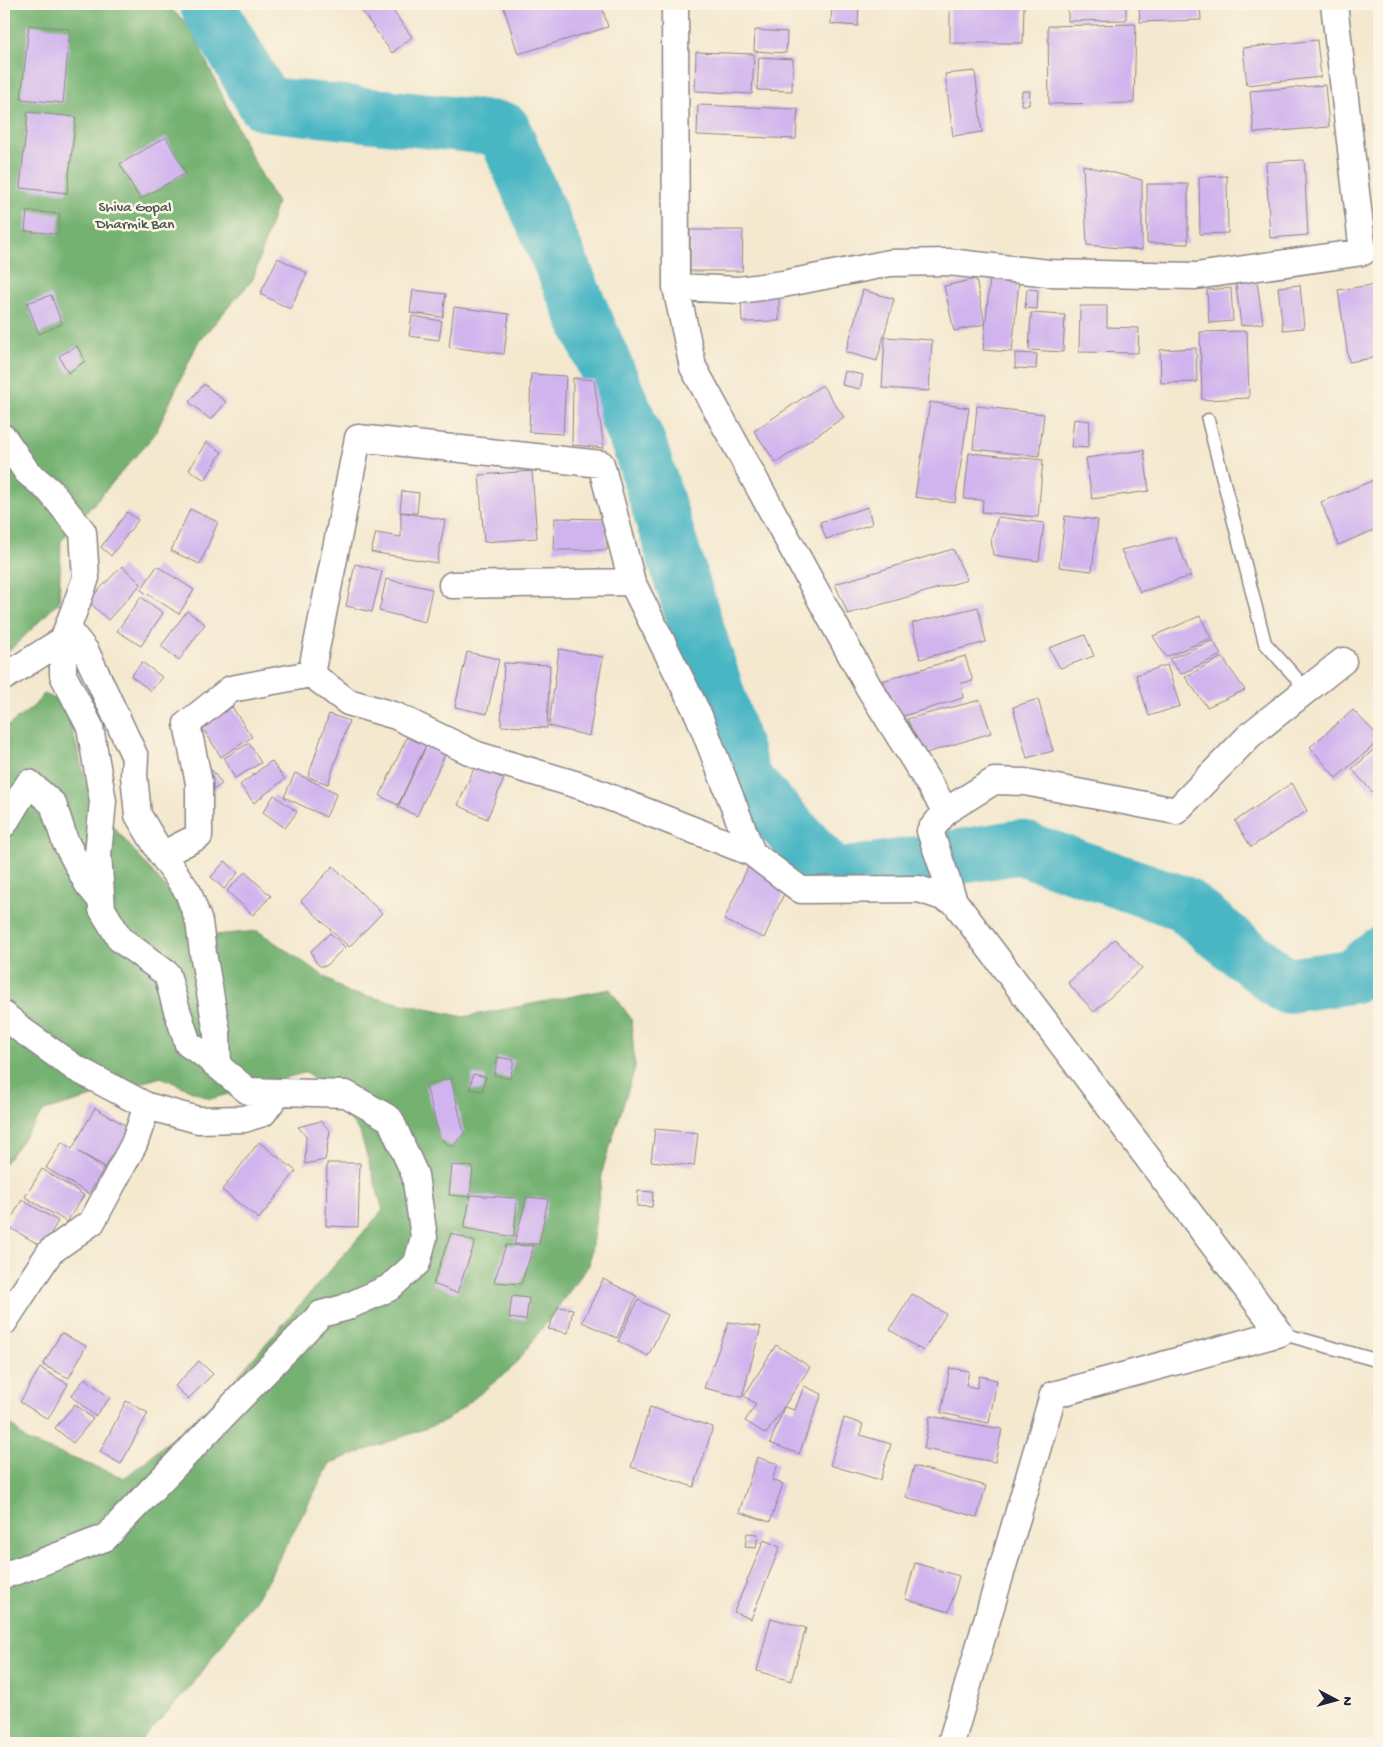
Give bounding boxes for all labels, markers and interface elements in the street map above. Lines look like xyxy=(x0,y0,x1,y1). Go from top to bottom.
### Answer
park label: Shiva Gopal Dharmik Ban xyxy=(95,199,174,234)
north arrow xyxy=(1310,1674,1360,1724)
text: N xyxy=(1338,1696,1355,1707)

